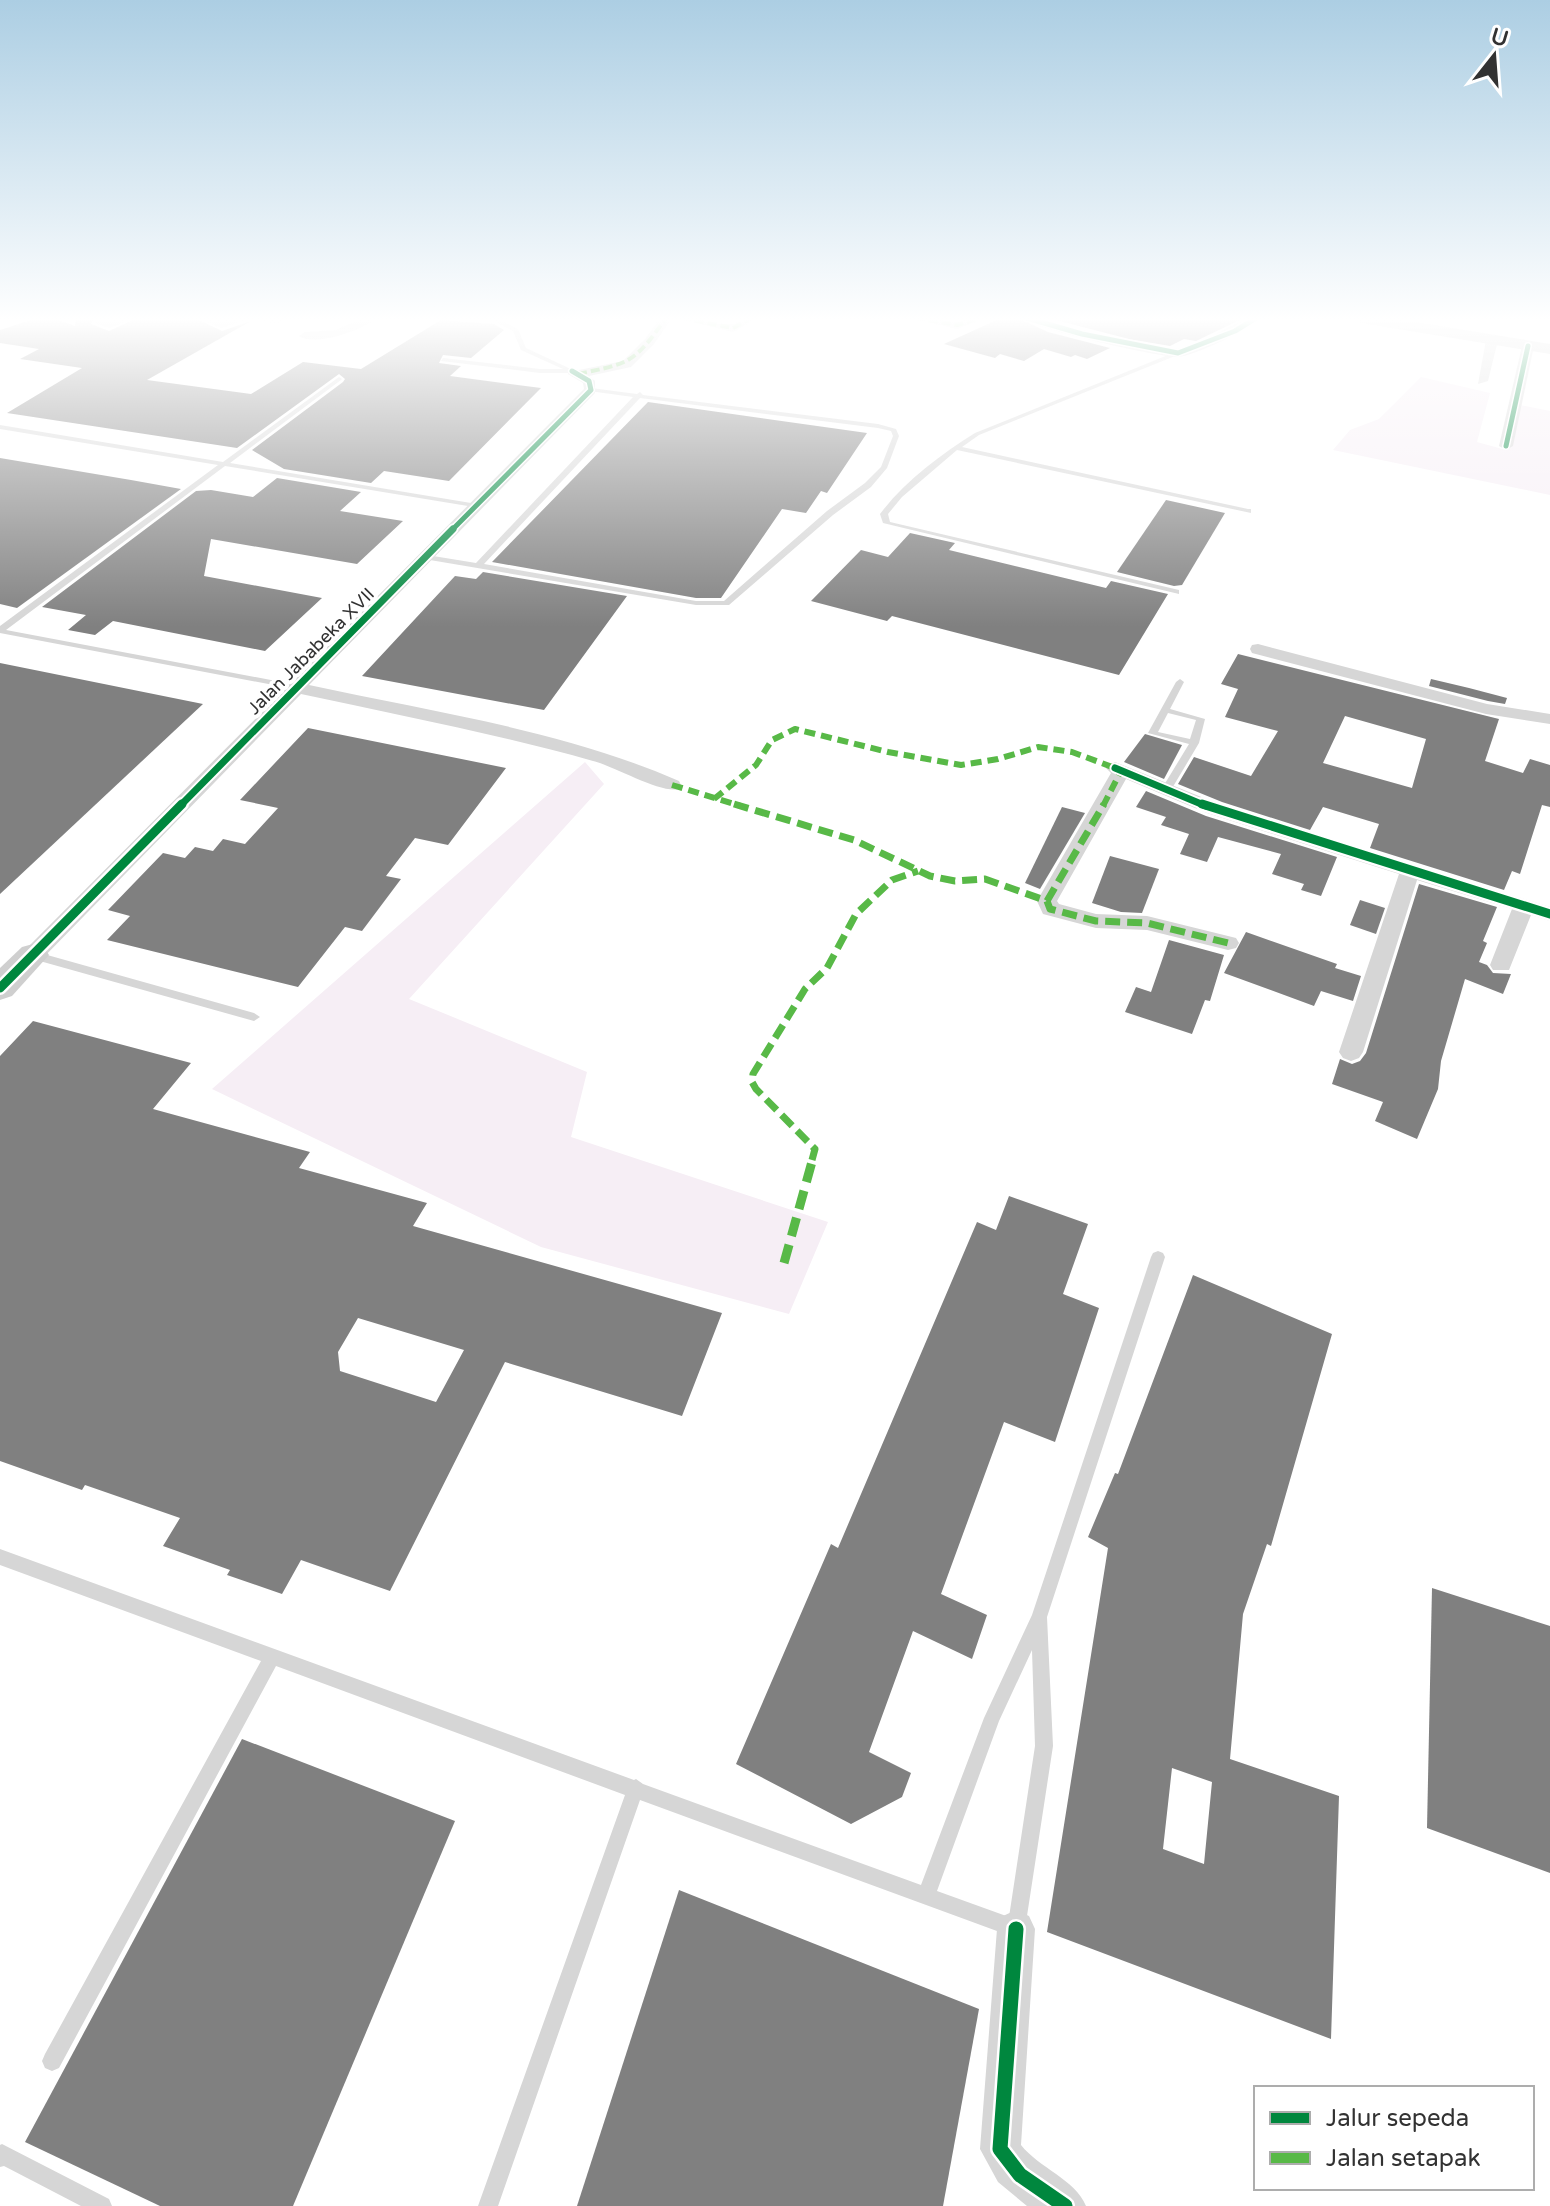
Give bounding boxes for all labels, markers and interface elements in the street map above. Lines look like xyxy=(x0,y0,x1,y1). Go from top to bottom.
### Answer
north arrow xyxy=(1454,16,1534,96)
text: U xyxy=(1488,23,1511,53)
street label: Jalan Jababeka XVII xyxy=(243,583,379,719)
legend xyxy=(1254,2086,1534,2190)
text: Jalur sepeda xyxy=(1326,2104,1469,2133)
text: Jalan setapak xyxy=(1326,2144,1480,2173)

